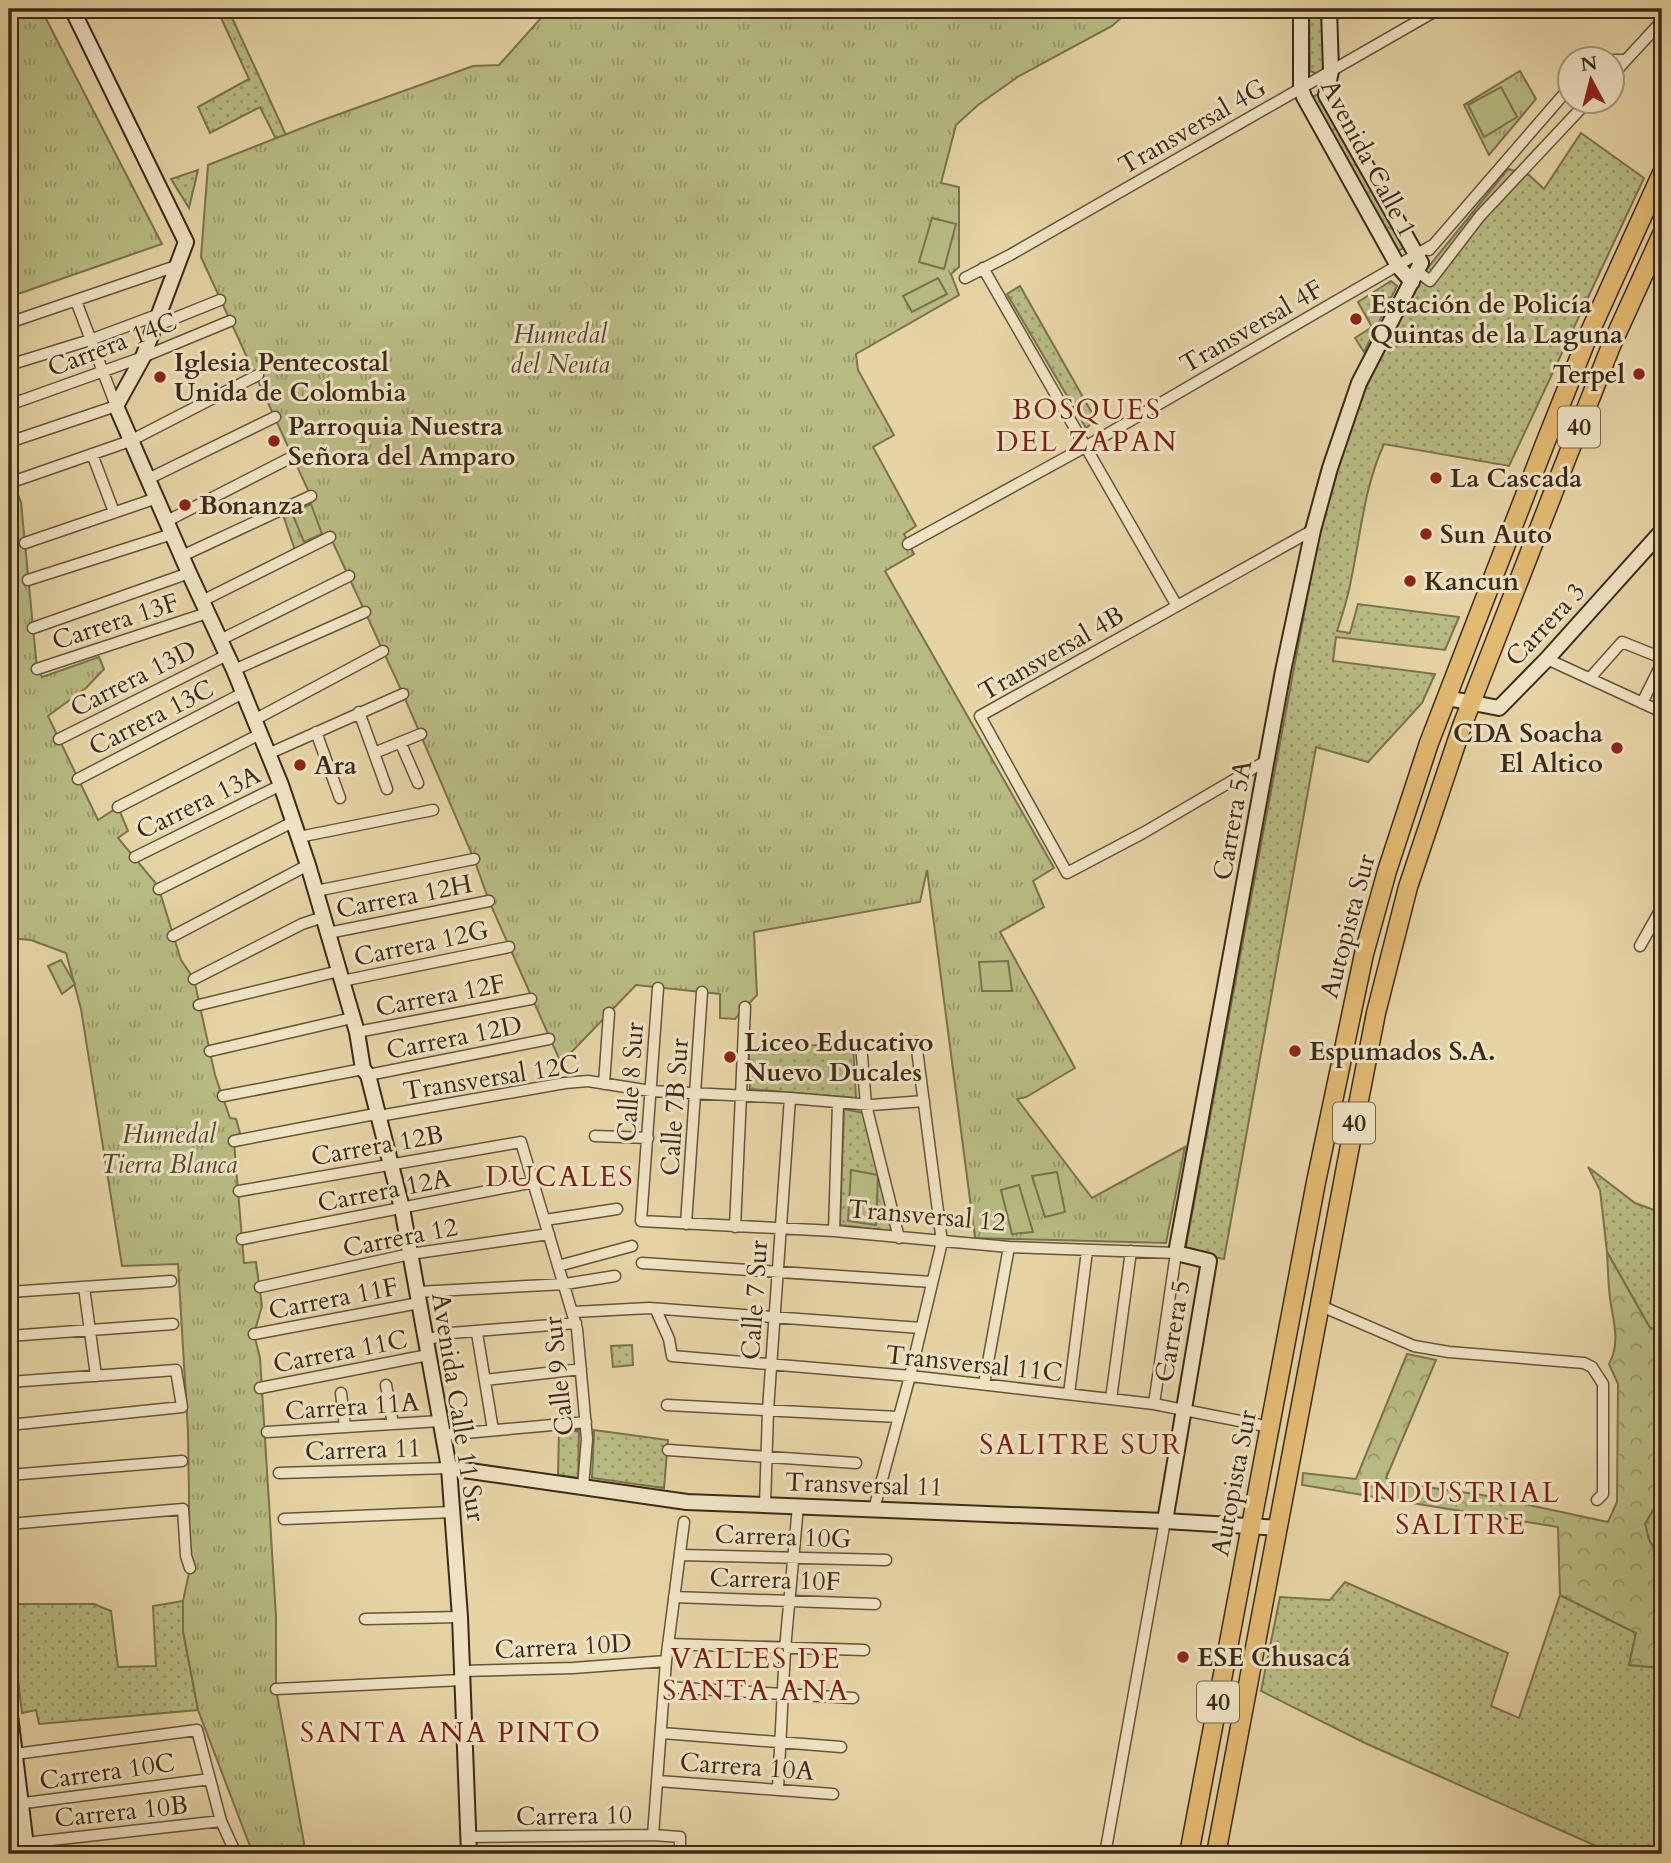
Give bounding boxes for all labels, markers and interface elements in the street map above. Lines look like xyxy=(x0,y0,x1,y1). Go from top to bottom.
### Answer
north arrow xyxy=(1556,46,1626,116)
text: N xyxy=(1579,50,1599,78)
street label: Transversal 4G xyxy=(1112,70,1273,183)
street label: Avenida Calle 1 xyxy=(1312,73,1425,243)
street label: Transversal 4F xyxy=(1173,271,1329,381)
place label: Estación de Policía Quintas de la Laguna xyxy=(1370,287,1623,352)
street label: Carrera 14C xyxy=(42,304,182,385)
marker: Estación de Policía Quintas de la Laguna xyxy=(1348,311,1364,327)
park label: Humedal del Neuta xyxy=(510,317,610,382)
place label: Iglesia Pentecostal Unida de Colombia xyxy=(174,345,407,410)
place label: Terpel xyxy=(1552,357,1625,392)
marker: Terpel xyxy=(1631,366,1647,382)
marker: Iglesia Pentecostal Unida de Colombia xyxy=(152,369,168,385)
district label: BOSQUES DEL ZAPAN xyxy=(996,391,1178,461)
road number: 40 xyxy=(1558,406,1600,448)
place label: Parroquia Nuestra Señora del Amparo xyxy=(288,409,515,474)
marker: Parroquia Nuestra Señora del Amparo xyxy=(266,433,282,449)
place label: La Cascada xyxy=(1450,461,1582,496)
marker: La Cascada xyxy=(1428,470,1444,486)
place label: Bonanza xyxy=(199,488,304,523)
marker: Bonanza xyxy=(177,497,193,513)
place label: Sun Auto xyxy=(1440,517,1552,552)
marker: Sun Auto xyxy=(1418,526,1434,542)
place label: Kancun xyxy=(1424,564,1519,599)
marker: Kancun xyxy=(1402,573,1418,589)
street label: Carrera 3 xyxy=(1497,575,1593,674)
street label: Carrera 13F xyxy=(47,585,183,658)
street label: Transversal 4B xyxy=(972,598,1130,709)
street label: Carrera 13D xyxy=(64,632,202,725)
street label: Carrera 13C xyxy=(83,671,220,764)
place label: CDA Soacha El Altico xyxy=(1453,716,1603,781)
marker: CDA Soacha El Altico xyxy=(1609,740,1625,756)
place label: Ara xyxy=(314,748,357,783)
street label: Carrera 13A xyxy=(130,757,267,848)
marker: Ara xyxy=(292,757,308,773)
street label: Carrera 5A xyxy=(1205,757,1260,883)
street label: Autopista Sur xyxy=(1311,850,1384,1002)
street label: Carrera 12H xyxy=(333,866,475,927)
street label: Carrera 12G xyxy=(351,912,492,975)
street label: Carrera 12F xyxy=(372,966,508,1025)
street label: Carrera 12D xyxy=(383,1007,525,1068)
street label: Calle 8 Sur xyxy=(609,1020,652,1143)
place label: Liceo Educativo Nuevo Ducales xyxy=(744,1025,934,1090)
place label: Espumados S.A. xyxy=(1309,1034,1496,1069)
street label: Calle 7B Sur xyxy=(652,1037,697,1177)
marker: Espumados S.A. xyxy=(1287,1043,1303,1059)
street label: Transversal 12C xyxy=(401,1046,582,1109)
marker: Liceo Educativo Nuevo Ducales xyxy=(722,1049,738,1065)
road number: 40 xyxy=(1333,1102,1375,1143)
park label: Humedal Tierra Blanca xyxy=(100,1117,238,1182)
street label: Carrera 12B xyxy=(308,1117,446,1174)
district label: DUCALES xyxy=(485,1158,635,1196)
street label: Carrera 12A xyxy=(315,1160,454,1221)
street label: Transversal 12 xyxy=(847,1191,1007,1240)
street label: Carrera 12 xyxy=(340,1209,460,1266)
street label: Calle 7 Sur xyxy=(733,1238,776,1361)
street label: Carrera 11F xyxy=(265,1269,401,1328)
street label: Carrera 5 xyxy=(1146,1277,1199,1385)
street label: Avenida Calle 11 Sur xyxy=(423,1290,494,1524)
street label: Calle 9 Sur xyxy=(535,1314,582,1438)
street label: Carrera 11C xyxy=(270,1321,410,1382)
street label: Transversal 11C xyxy=(884,1337,1064,1390)
street label: Carrera 11A xyxy=(284,1384,421,1429)
street label: Autopista Sur xyxy=(1202,1407,1265,1559)
district label: SALITRE SUR xyxy=(979,1426,1183,1464)
street label: Carrera 11 xyxy=(304,1430,422,1469)
street label: Transversal 11 xyxy=(784,1464,943,1505)
district label: INDUSTRIAL SALITRE xyxy=(1361,1474,1561,1544)
street label: Carrera 10G xyxy=(714,1517,852,1556)
street label: Carrera 10F xyxy=(709,1560,841,1599)
street label: Carrera 10D xyxy=(494,1625,633,1668)
district label: VALLES DE SANTA ANA xyxy=(662,1640,850,1710)
place label: ESE Chusacá xyxy=(1197,1640,1351,1675)
marker: ESE Chusacá xyxy=(1175,1649,1191,1665)
road number: 40 xyxy=(1197,1682,1239,1722)
district label: SANTA ANA PINTO xyxy=(300,1714,602,1752)
street label: Carrera 10A xyxy=(679,1744,816,1789)
street label: Carrera 10C xyxy=(37,1745,177,1798)
street label: Carrera 10B xyxy=(53,1787,189,1836)
street label: Carrera 10 xyxy=(516,1797,632,1834)

